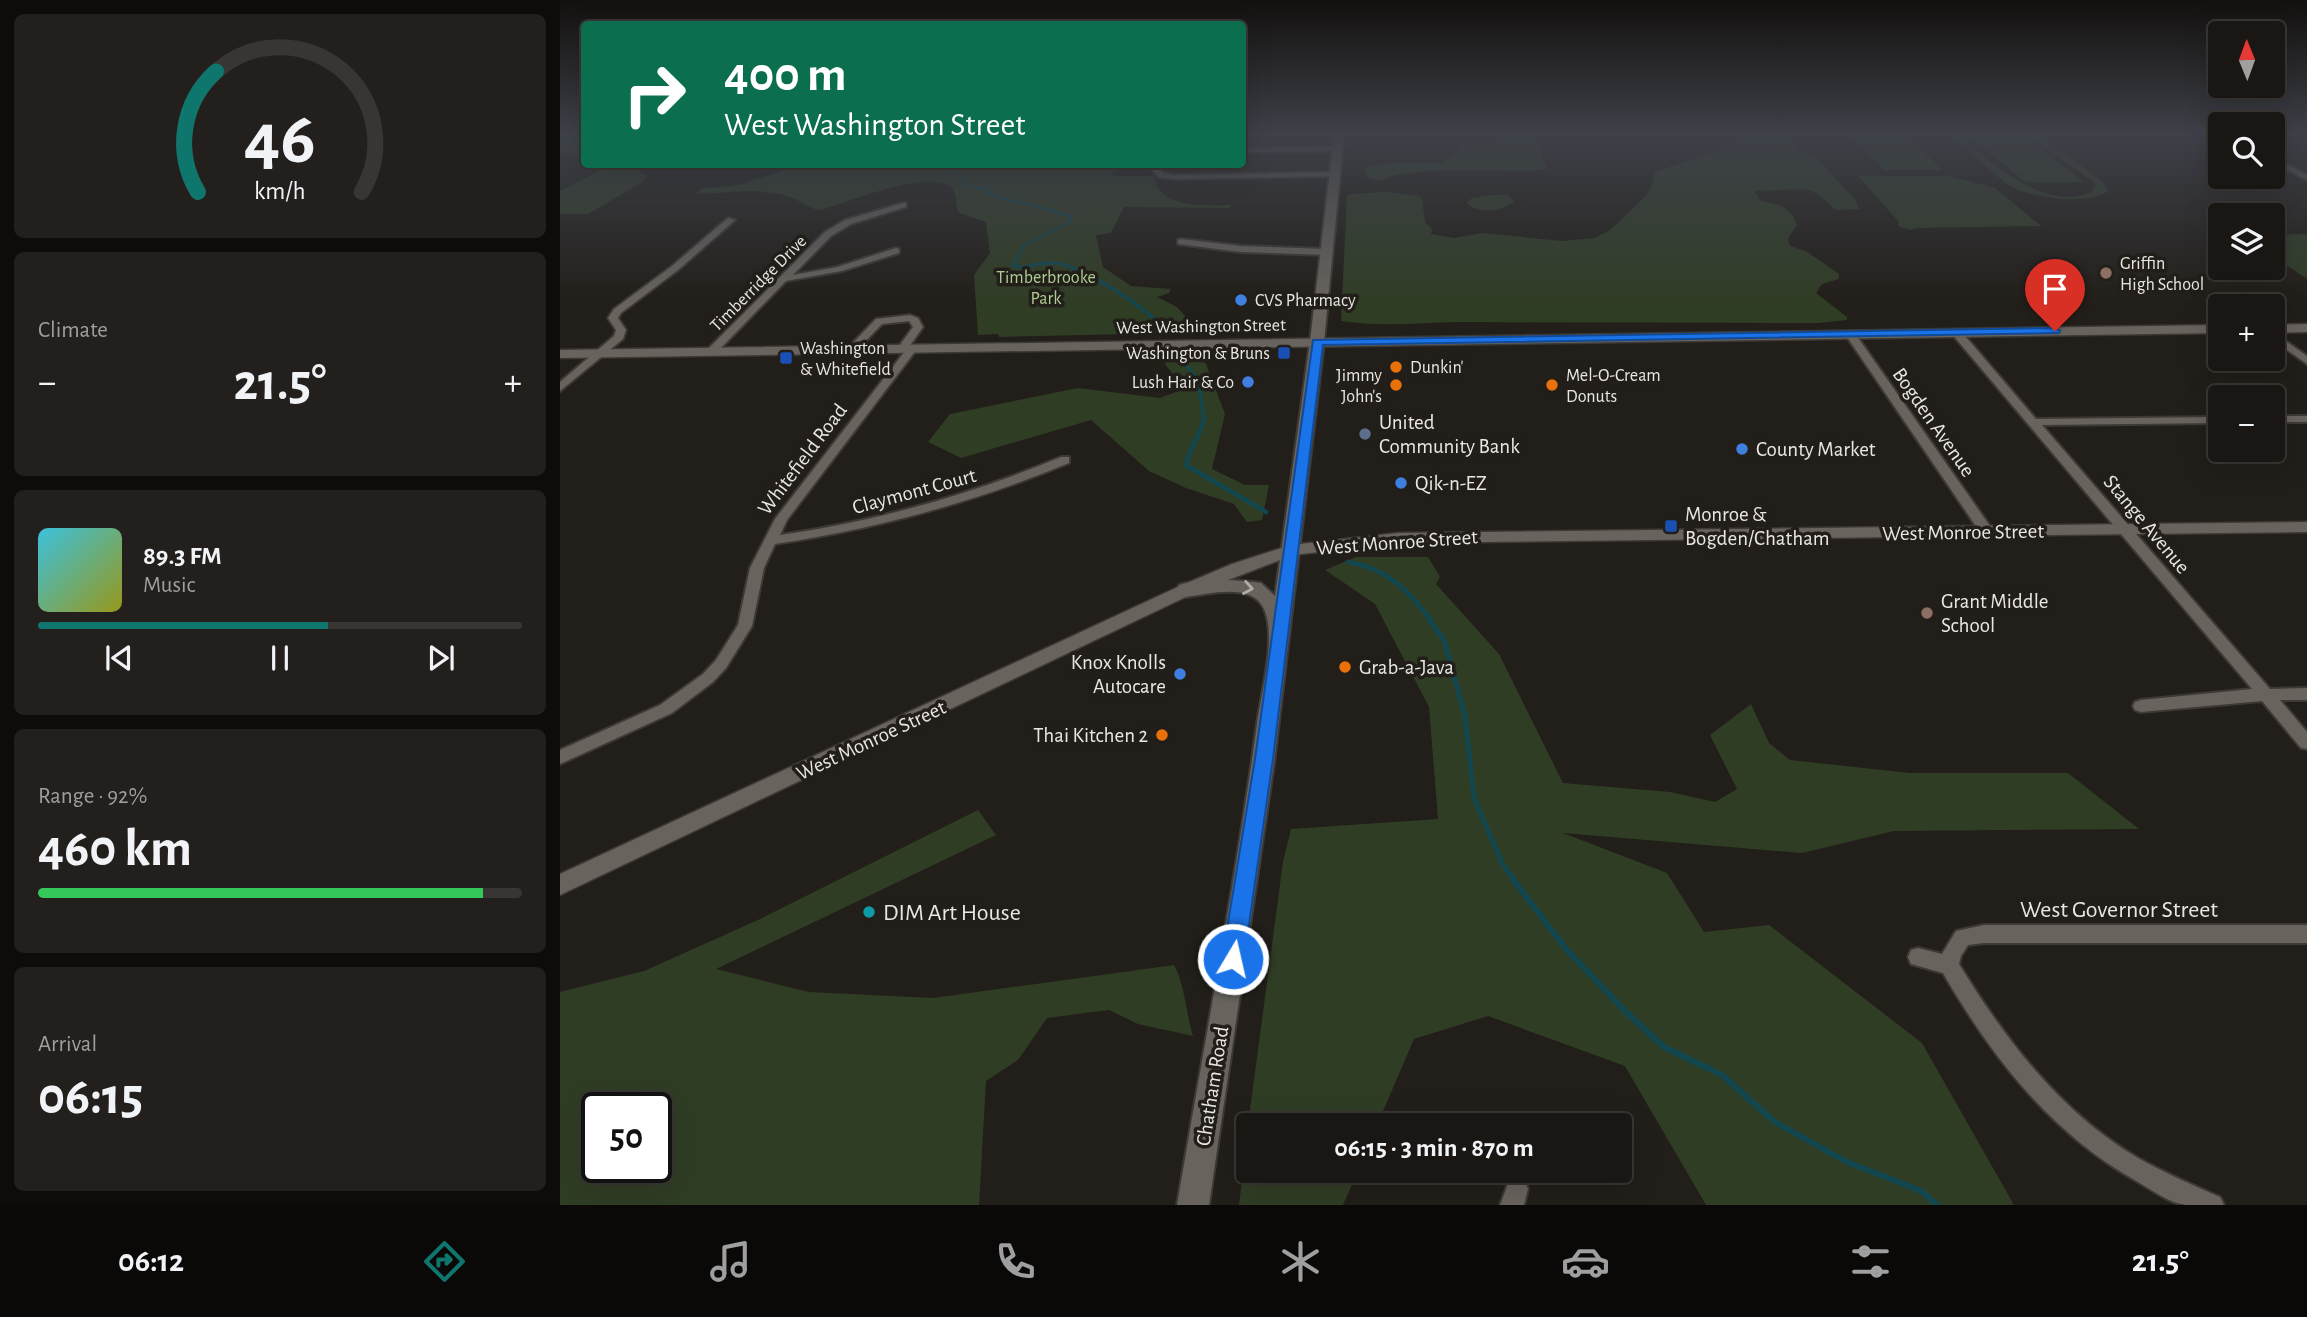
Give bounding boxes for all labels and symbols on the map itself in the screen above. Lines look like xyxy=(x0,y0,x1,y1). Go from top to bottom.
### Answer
north arrow xyxy=(2208,21,2286,98)
street label: Timberridge Drive xyxy=(707,232,810,335)
place label: Griffin High School xyxy=(2120,255,2204,294)
pin xyxy=(2025,259,2085,331)
marker: Griffin High School xyxy=(2098,265,2114,281)
park label: Timberbrooke Park xyxy=(996,269,1096,308)
marker: CVS Pharmacy xyxy=(1233,292,1249,308)
place label: CVS Pharmacy xyxy=(1255,292,1356,310)
street label: West Washington Street xyxy=(1116,317,1286,337)
place label: Washington & Whitefield xyxy=(800,340,891,379)
place label: Washington & Bruns xyxy=(1126,345,1270,363)
marker: Washington & Bruns xyxy=(1276,345,1292,361)
marker: Washington & Whitefield xyxy=(778,350,794,366)
marker: Dunkin' xyxy=(1388,359,1404,375)
place label: Dunkin' xyxy=(1410,359,1464,377)
street label: Bogden Avenue xyxy=(1888,364,1979,481)
place label: Jimmy John's xyxy=(1336,367,1382,406)
place label: Mel-O-Cream Donuts xyxy=(1566,367,1661,406)
place label: Lush Hair & Co xyxy=(1132,374,1234,392)
marker: Lush Hair & Co xyxy=(1240,374,1256,390)
marker: Jimmy John's xyxy=(1388,377,1404,393)
marker: Mel-O-Cream Donuts xyxy=(1544,377,1560,393)
street label: Whitefield Road xyxy=(754,400,851,519)
place label: United Community Bank xyxy=(1379,412,1520,457)
marker: United Community Bank xyxy=(1357,426,1373,442)
place label: County Market xyxy=(1756,439,1876,460)
marker: County Market xyxy=(1734,441,1750,457)
street label: Claymont Court xyxy=(850,465,979,518)
street label: Stange Avenue xyxy=(2100,471,2194,578)
place label: Qik-n-EZ xyxy=(1415,473,1487,494)
marker: Qik-n-EZ xyxy=(1393,475,1409,491)
place label: Monroe & Bogden/Chatham xyxy=(1685,504,1829,549)
marker: Monroe & Bogden/Chatham xyxy=(1663,518,1679,534)
street label: West Monroe Street xyxy=(1882,521,2044,544)
street label: West Monroe Street xyxy=(1316,526,1479,559)
one-way arrow xyxy=(1242,580,1254,595)
place label: Grant Middle School xyxy=(1941,591,2049,636)
marker: Grant Middle School xyxy=(1919,605,1935,621)
place label: Knox Knolls Autocare xyxy=(1071,652,1166,697)
place label: Grab-a-Java xyxy=(1359,657,1454,678)
marker: Grab-a-Java xyxy=(1337,659,1353,675)
marker: Knox Knolls Autocare xyxy=(1172,666,1188,682)
street label: West Monroe Street xyxy=(793,697,949,784)
place label: Thai Kitchen 2 xyxy=(1033,725,1148,746)
marker: Thai Kitchen 2 xyxy=(1154,727,1170,743)
street label: West Governor Street xyxy=(2020,898,2218,922)
place label: DIM Art House xyxy=(883,901,1021,925)
marker: DIM Art House xyxy=(861,904,877,920)
position arrow xyxy=(1196,922,1270,996)
street label: Chatham Road xyxy=(1193,1025,1232,1147)
speed limit sign: 50 xyxy=(581,1092,672,1183)

